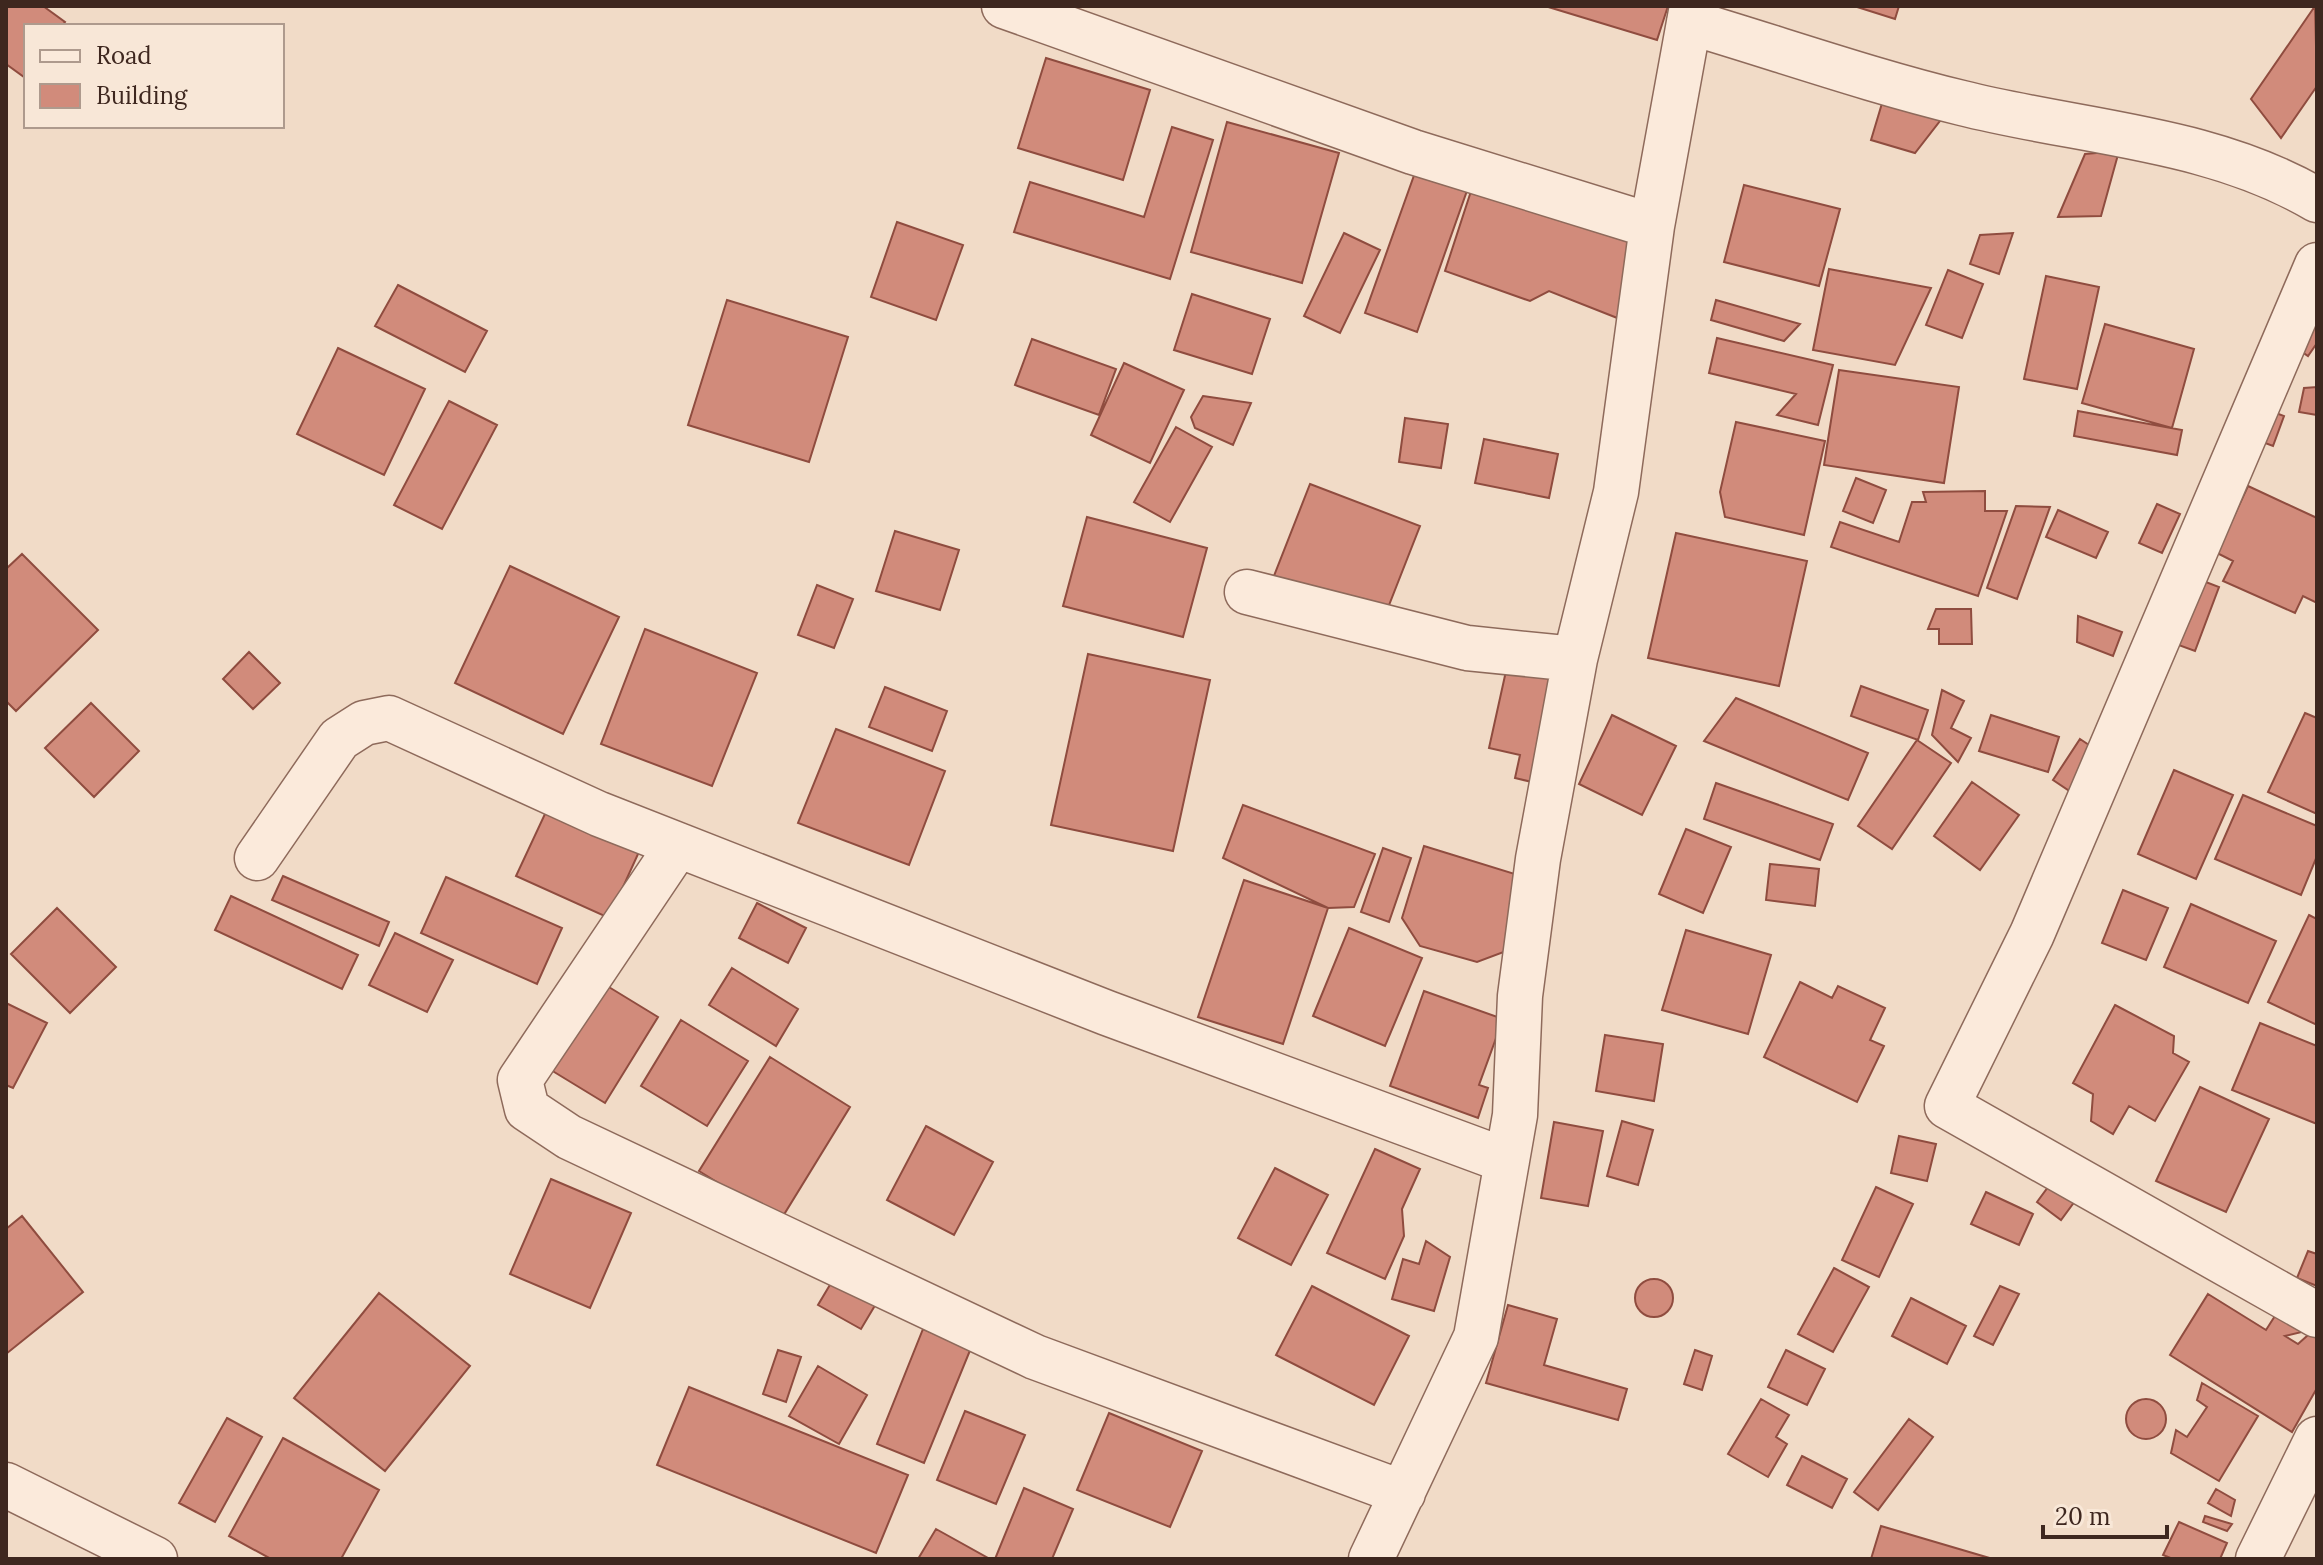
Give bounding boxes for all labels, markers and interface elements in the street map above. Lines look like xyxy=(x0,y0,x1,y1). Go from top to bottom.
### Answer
legend xyxy=(24,24,284,128)
text: Road xyxy=(96,40,152,71)
text: Building xyxy=(96,80,188,111)
scale bar xyxy=(2043,1489,2167,1539)
text: 20 m xyxy=(2055,1501,2111,1532)

